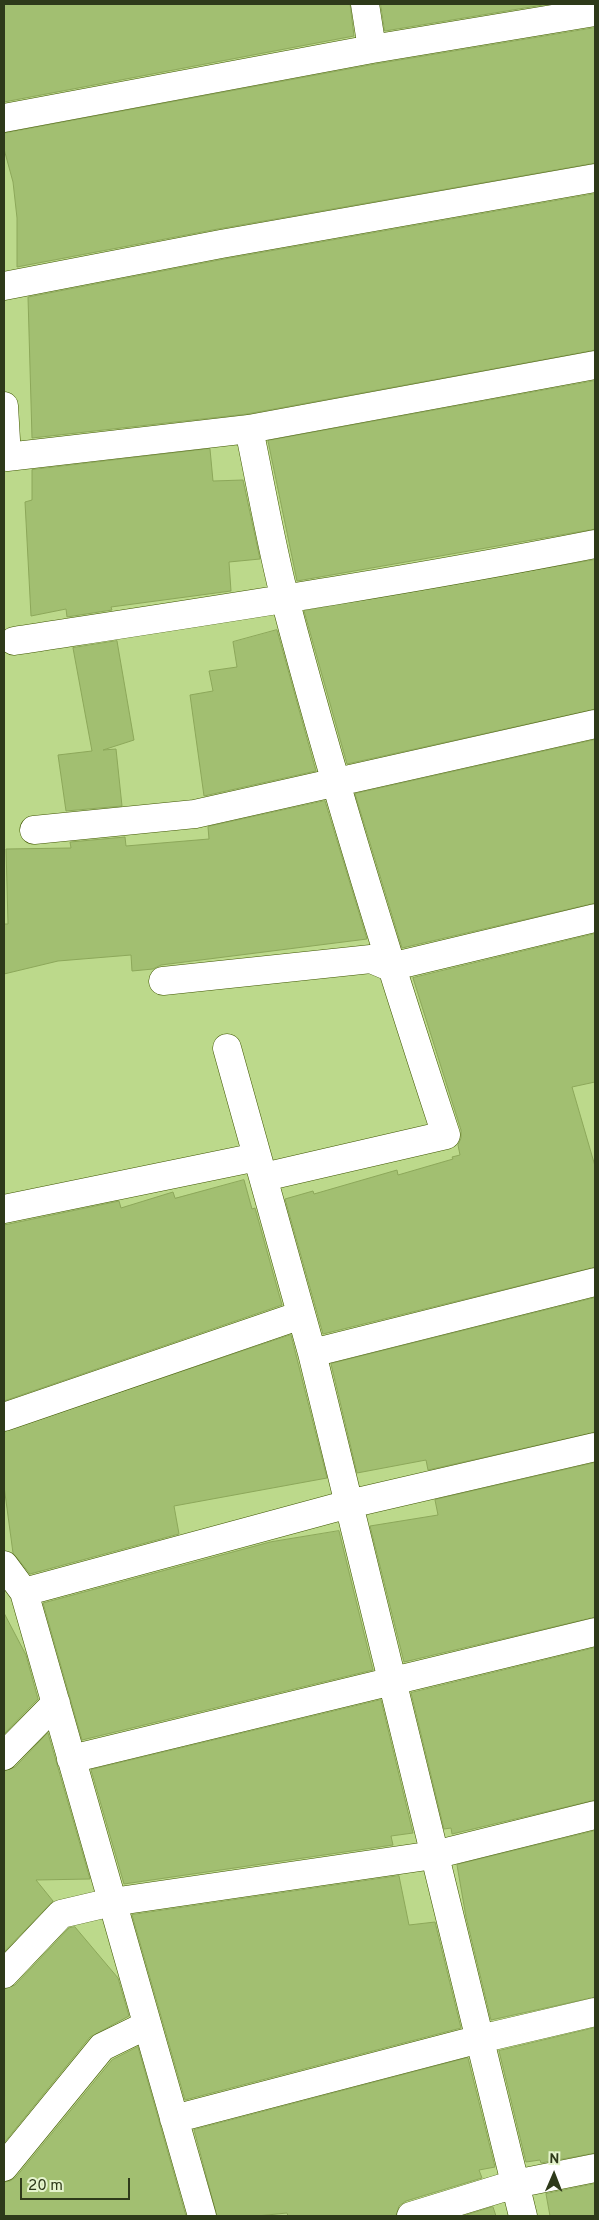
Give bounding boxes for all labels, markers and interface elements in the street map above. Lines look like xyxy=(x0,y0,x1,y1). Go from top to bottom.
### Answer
north arrow xyxy=(529,2150,579,2200)
text: N xyxy=(549,2151,559,2168)
scale bar xyxy=(22,2168,132,2200)
text: 20 m xyxy=(28,2177,63,2196)

